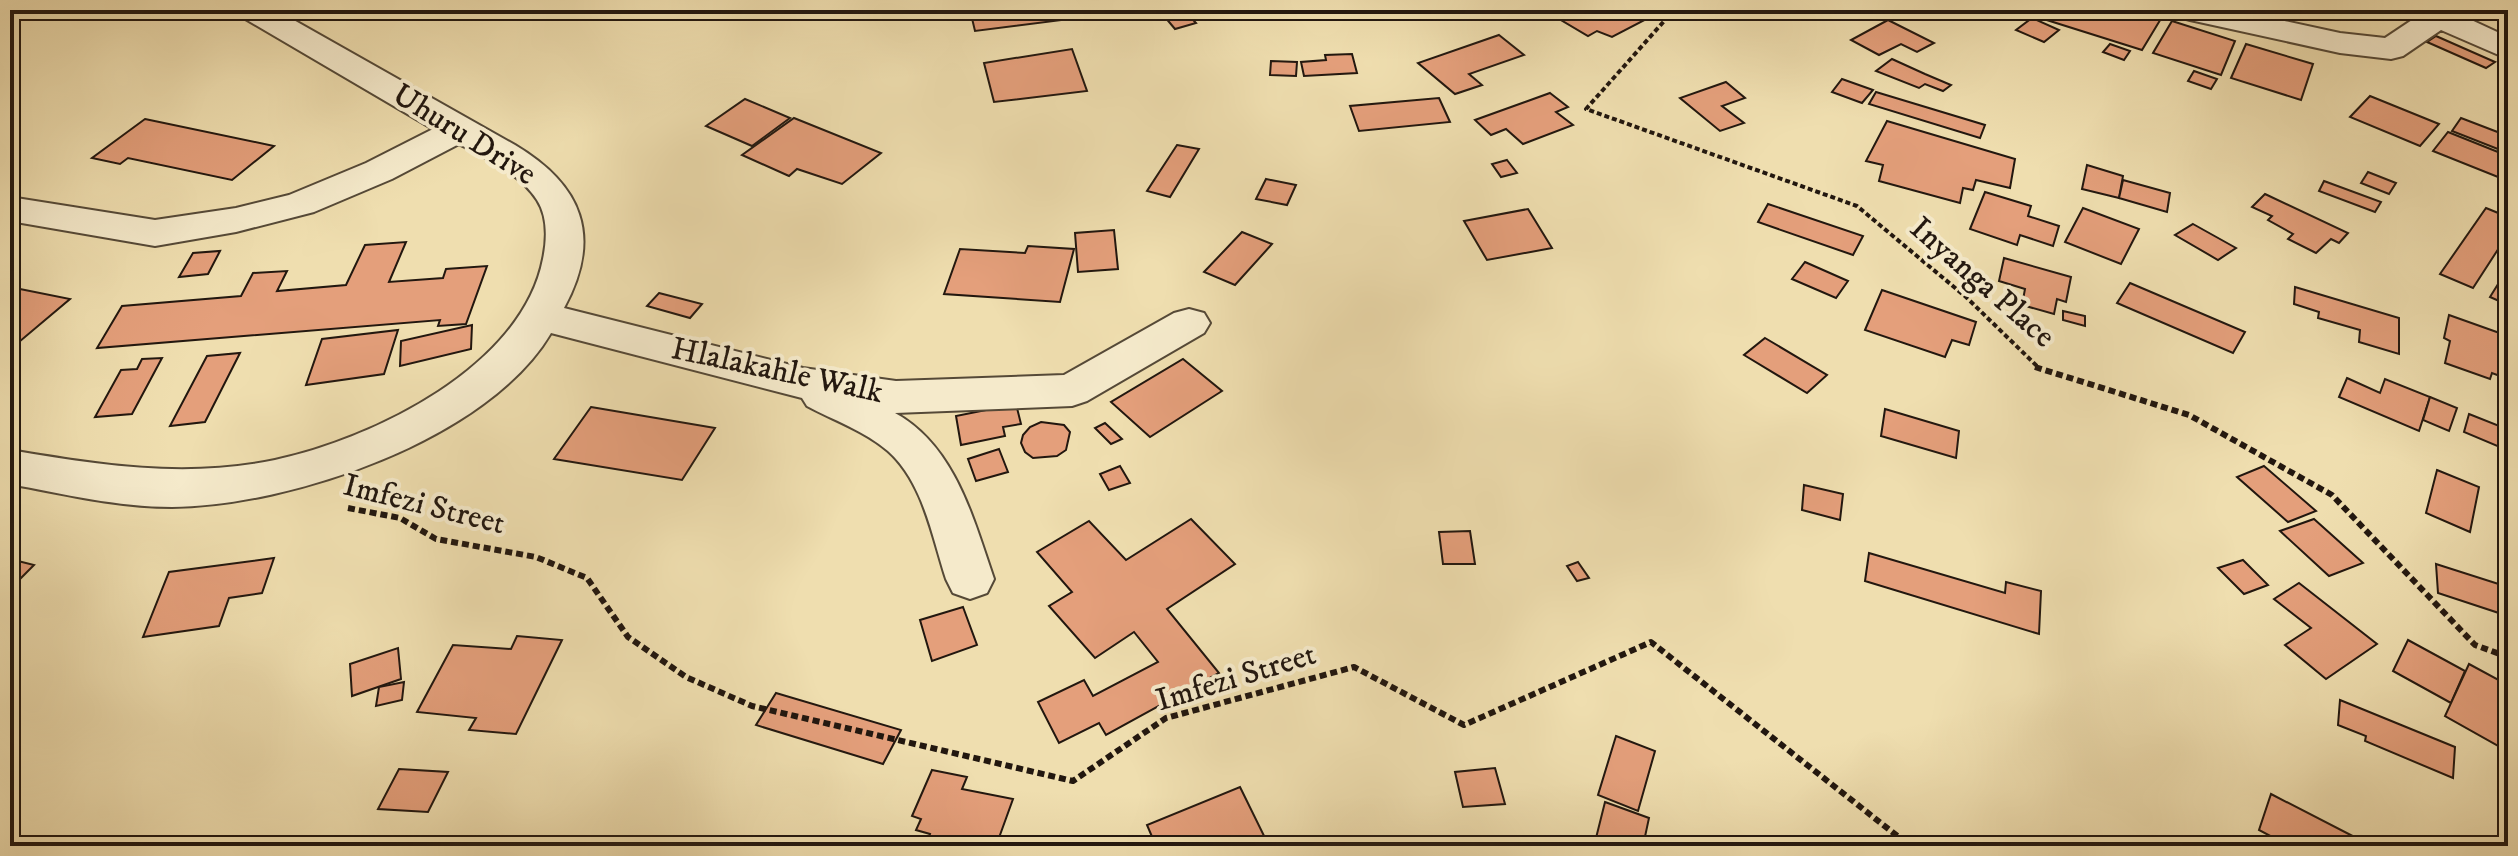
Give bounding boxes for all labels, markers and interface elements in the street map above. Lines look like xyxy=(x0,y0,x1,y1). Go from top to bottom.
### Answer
street label: Uhuru Drive xyxy=(385,75,543,195)
street label: Inyanga Place xyxy=(1901,209,2063,357)
street label: Hlalakahle Walk xyxy=(667,329,887,413)
street label: Imfezi Street xyxy=(339,466,509,544)
street label: Imfezi Street xyxy=(1151,635,1321,721)

